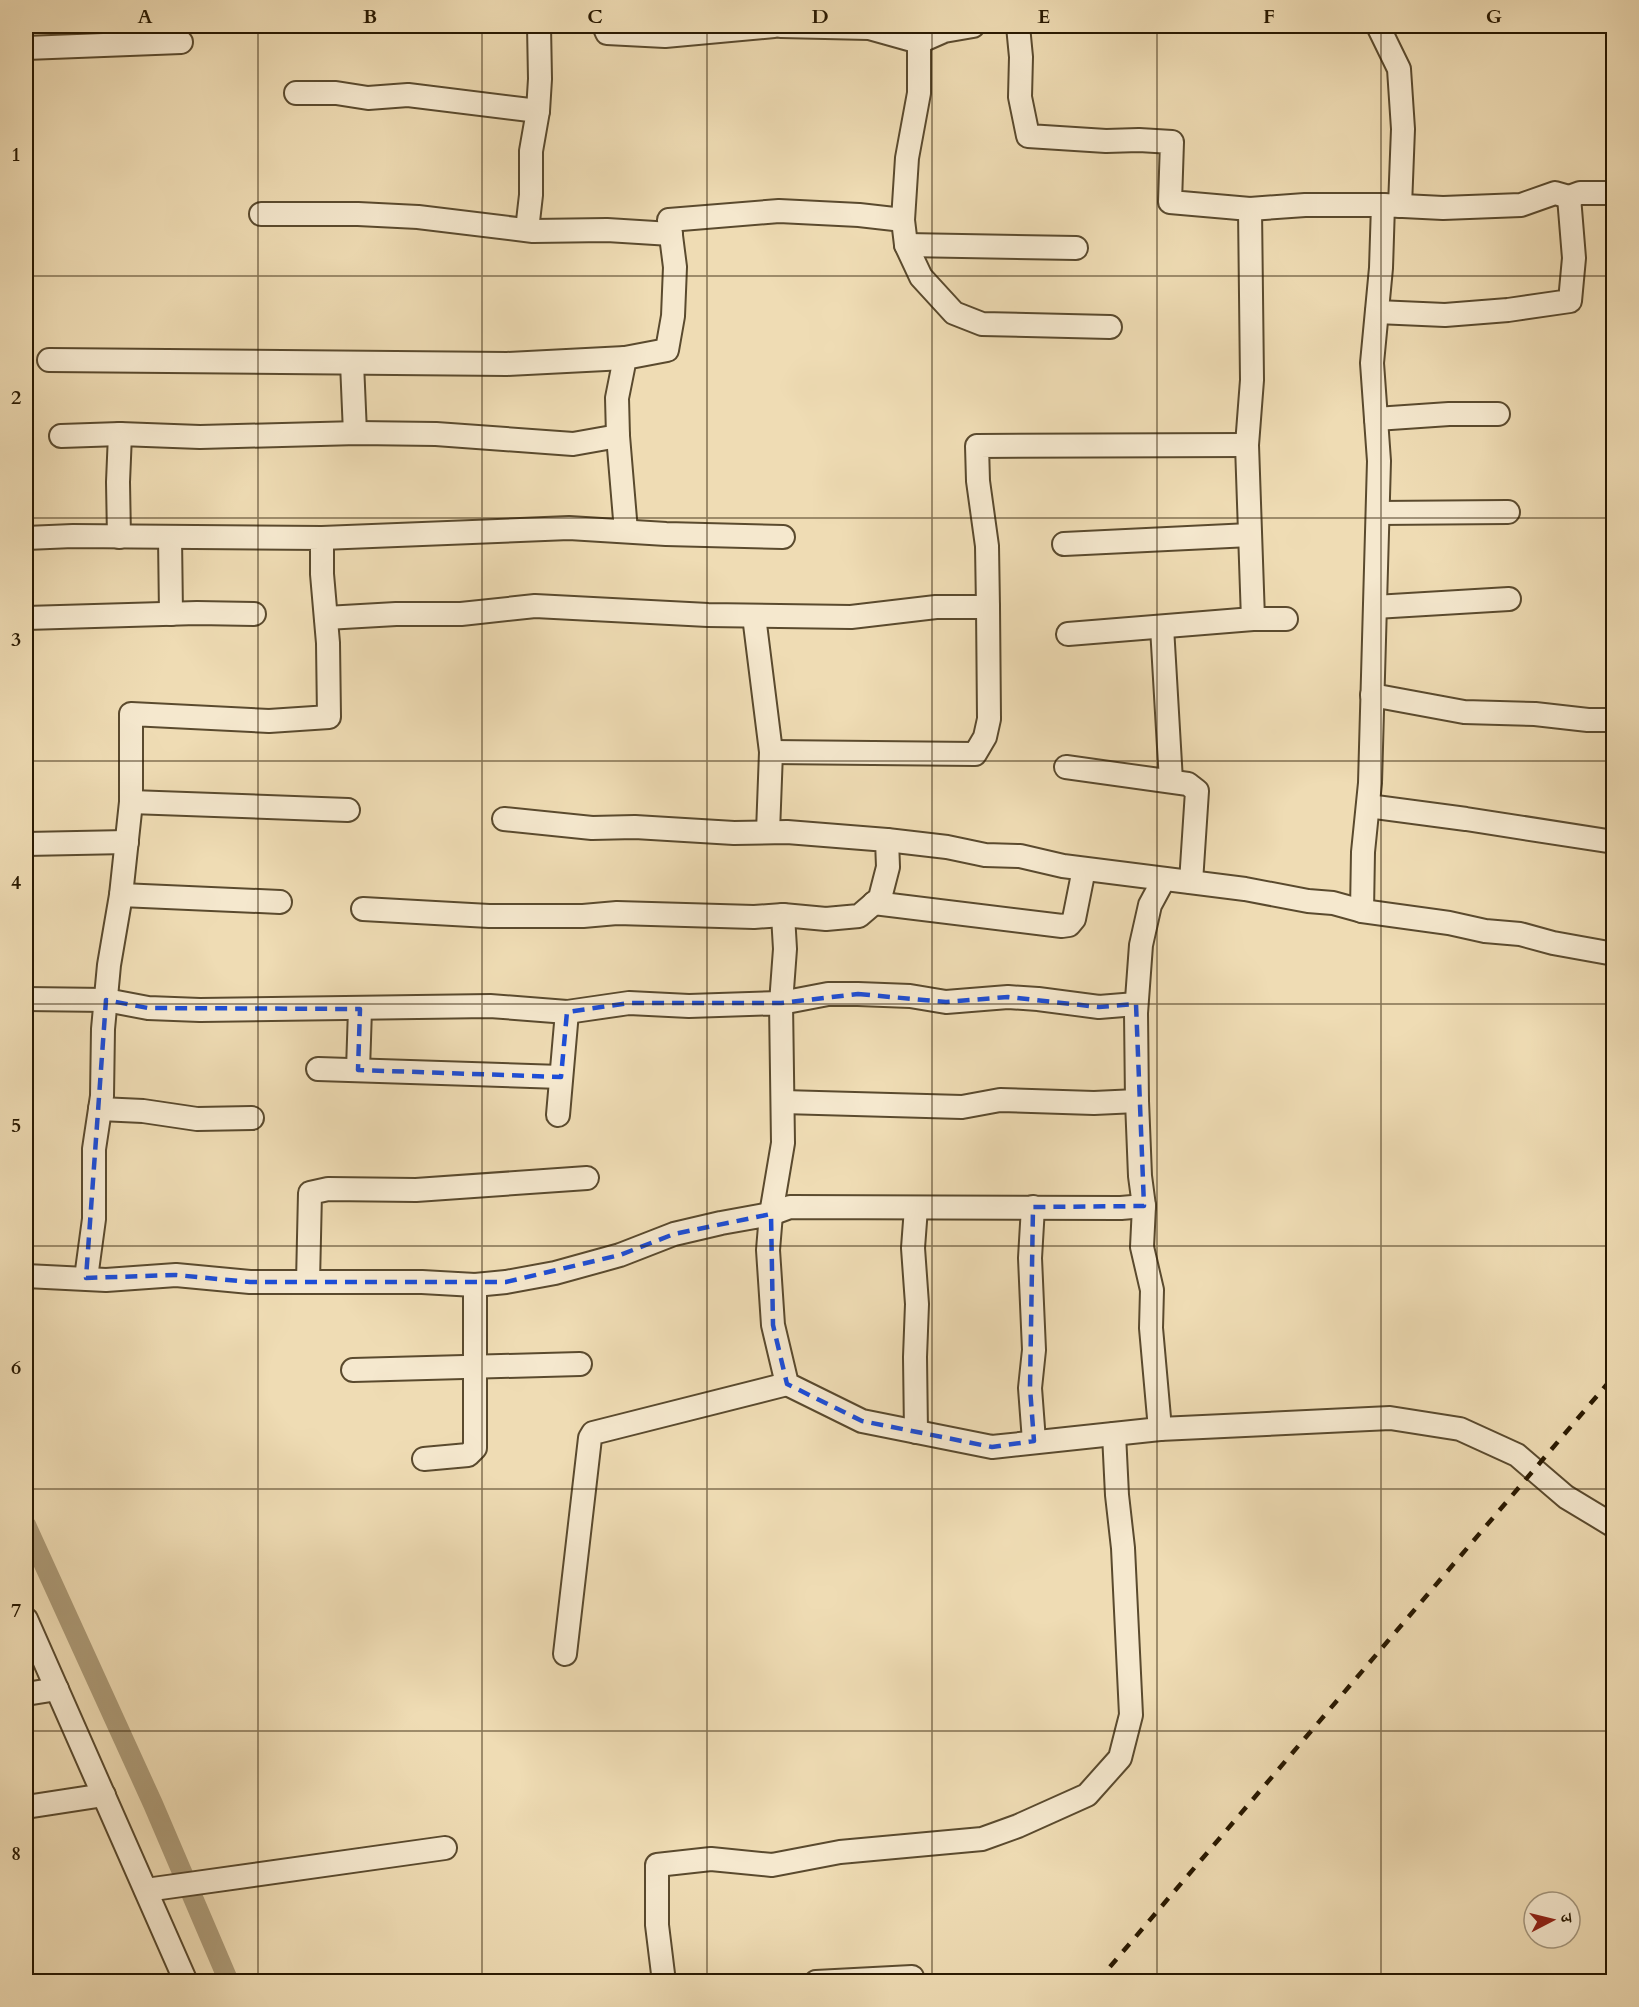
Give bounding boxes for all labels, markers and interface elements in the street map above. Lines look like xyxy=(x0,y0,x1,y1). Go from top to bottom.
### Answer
text: A xyxy=(137,3,153,30)
text: B xyxy=(363,3,377,30)
text: C xyxy=(587,3,603,30)
text: D xyxy=(811,3,829,30)
text: E xyxy=(1038,3,1050,30)
text: F xyxy=(1263,3,1275,30)
text: G xyxy=(1486,3,1502,30)
text: 1 xyxy=(11,141,21,168)
text: 2 xyxy=(11,384,21,411)
text: 3 xyxy=(11,626,21,653)
text: 4 xyxy=(11,869,21,896)
text: 5 xyxy=(11,1112,21,1139)
text: 6 xyxy=(11,1354,21,1381)
text: 7 xyxy=(11,1597,21,1624)
text: 8 xyxy=(11,1840,21,1867)
north arrow xyxy=(1522,1890,1582,1950)
text: उ xyxy=(1554,1912,1578,1926)

